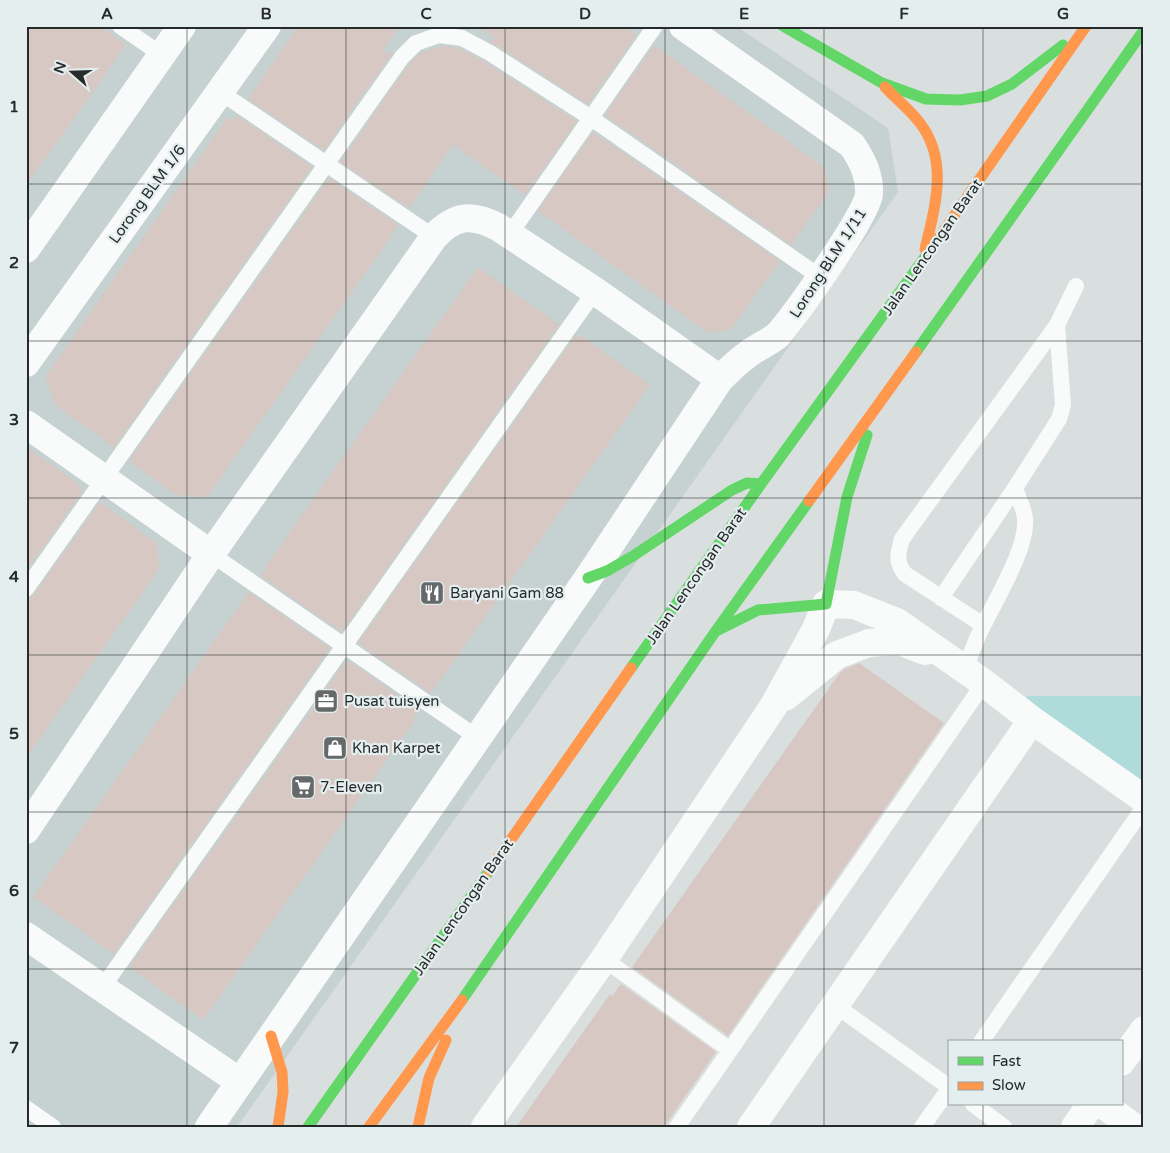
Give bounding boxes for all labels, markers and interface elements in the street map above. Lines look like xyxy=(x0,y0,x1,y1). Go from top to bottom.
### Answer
text: A xyxy=(101,4,113,24)
text: B xyxy=(260,4,272,24)
text: C xyxy=(420,4,432,24)
text: D xyxy=(579,4,591,24)
text: E xyxy=(739,4,749,24)
text: F xyxy=(899,4,909,24)
text: G xyxy=(1057,4,1069,24)
north arrow xyxy=(48,48,98,98)
text: N xyxy=(50,60,70,76)
text: 1 xyxy=(9,97,19,117)
street label: Lorong BLM 1/6 xyxy=(105,141,189,247)
street label: Jalan Lencongan Barat xyxy=(878,175,986,319)
street label: Lorong BLM 1/11 xyxy=(786,205,870,321)
text: 2 xyxy=(9,253,19,273)
text: 3 xyxy=(9,410,19,430)
street label: Jalan Lencongan Barat xyxy=(642,504,750,648)
text: 4 xyxy=(9,567,19,587)
restaurant icon: Baryani Gam 88 xyxy=(419,580,445,606)
place label: Baryani Gam 88 xyxy=(450,584,564,602)
office icon: Pusat tuisyen xyxy=(313,688,339,714)
place label: Pusat tuisyen xyxy=(344,692,440,710)
text: 5 xyxy=(9,724,19,744)
shop icon: Khan Karpet xyxy=(322,735,348,761)
place label: Khan Karpet xyxy=(352,739,441,757)
supermarket icon: 7-Eleven xyxy=(290,774,316,800)
place label: 7-Eleven xyxy=(320,778,382,796)
street label: Jalan Lencongan Barat xyxy=(409,835,517,979)
text: 6 xyxy=(9,881,19,901)
text: 7 xyxy=(9,1038,19,1058)
legend xyxy=(948,1040,1122,1106)
text: Fast xyxy=(992,1052,1022,1070)
text: Slow xyxy=(992,1076,1026,1094)

